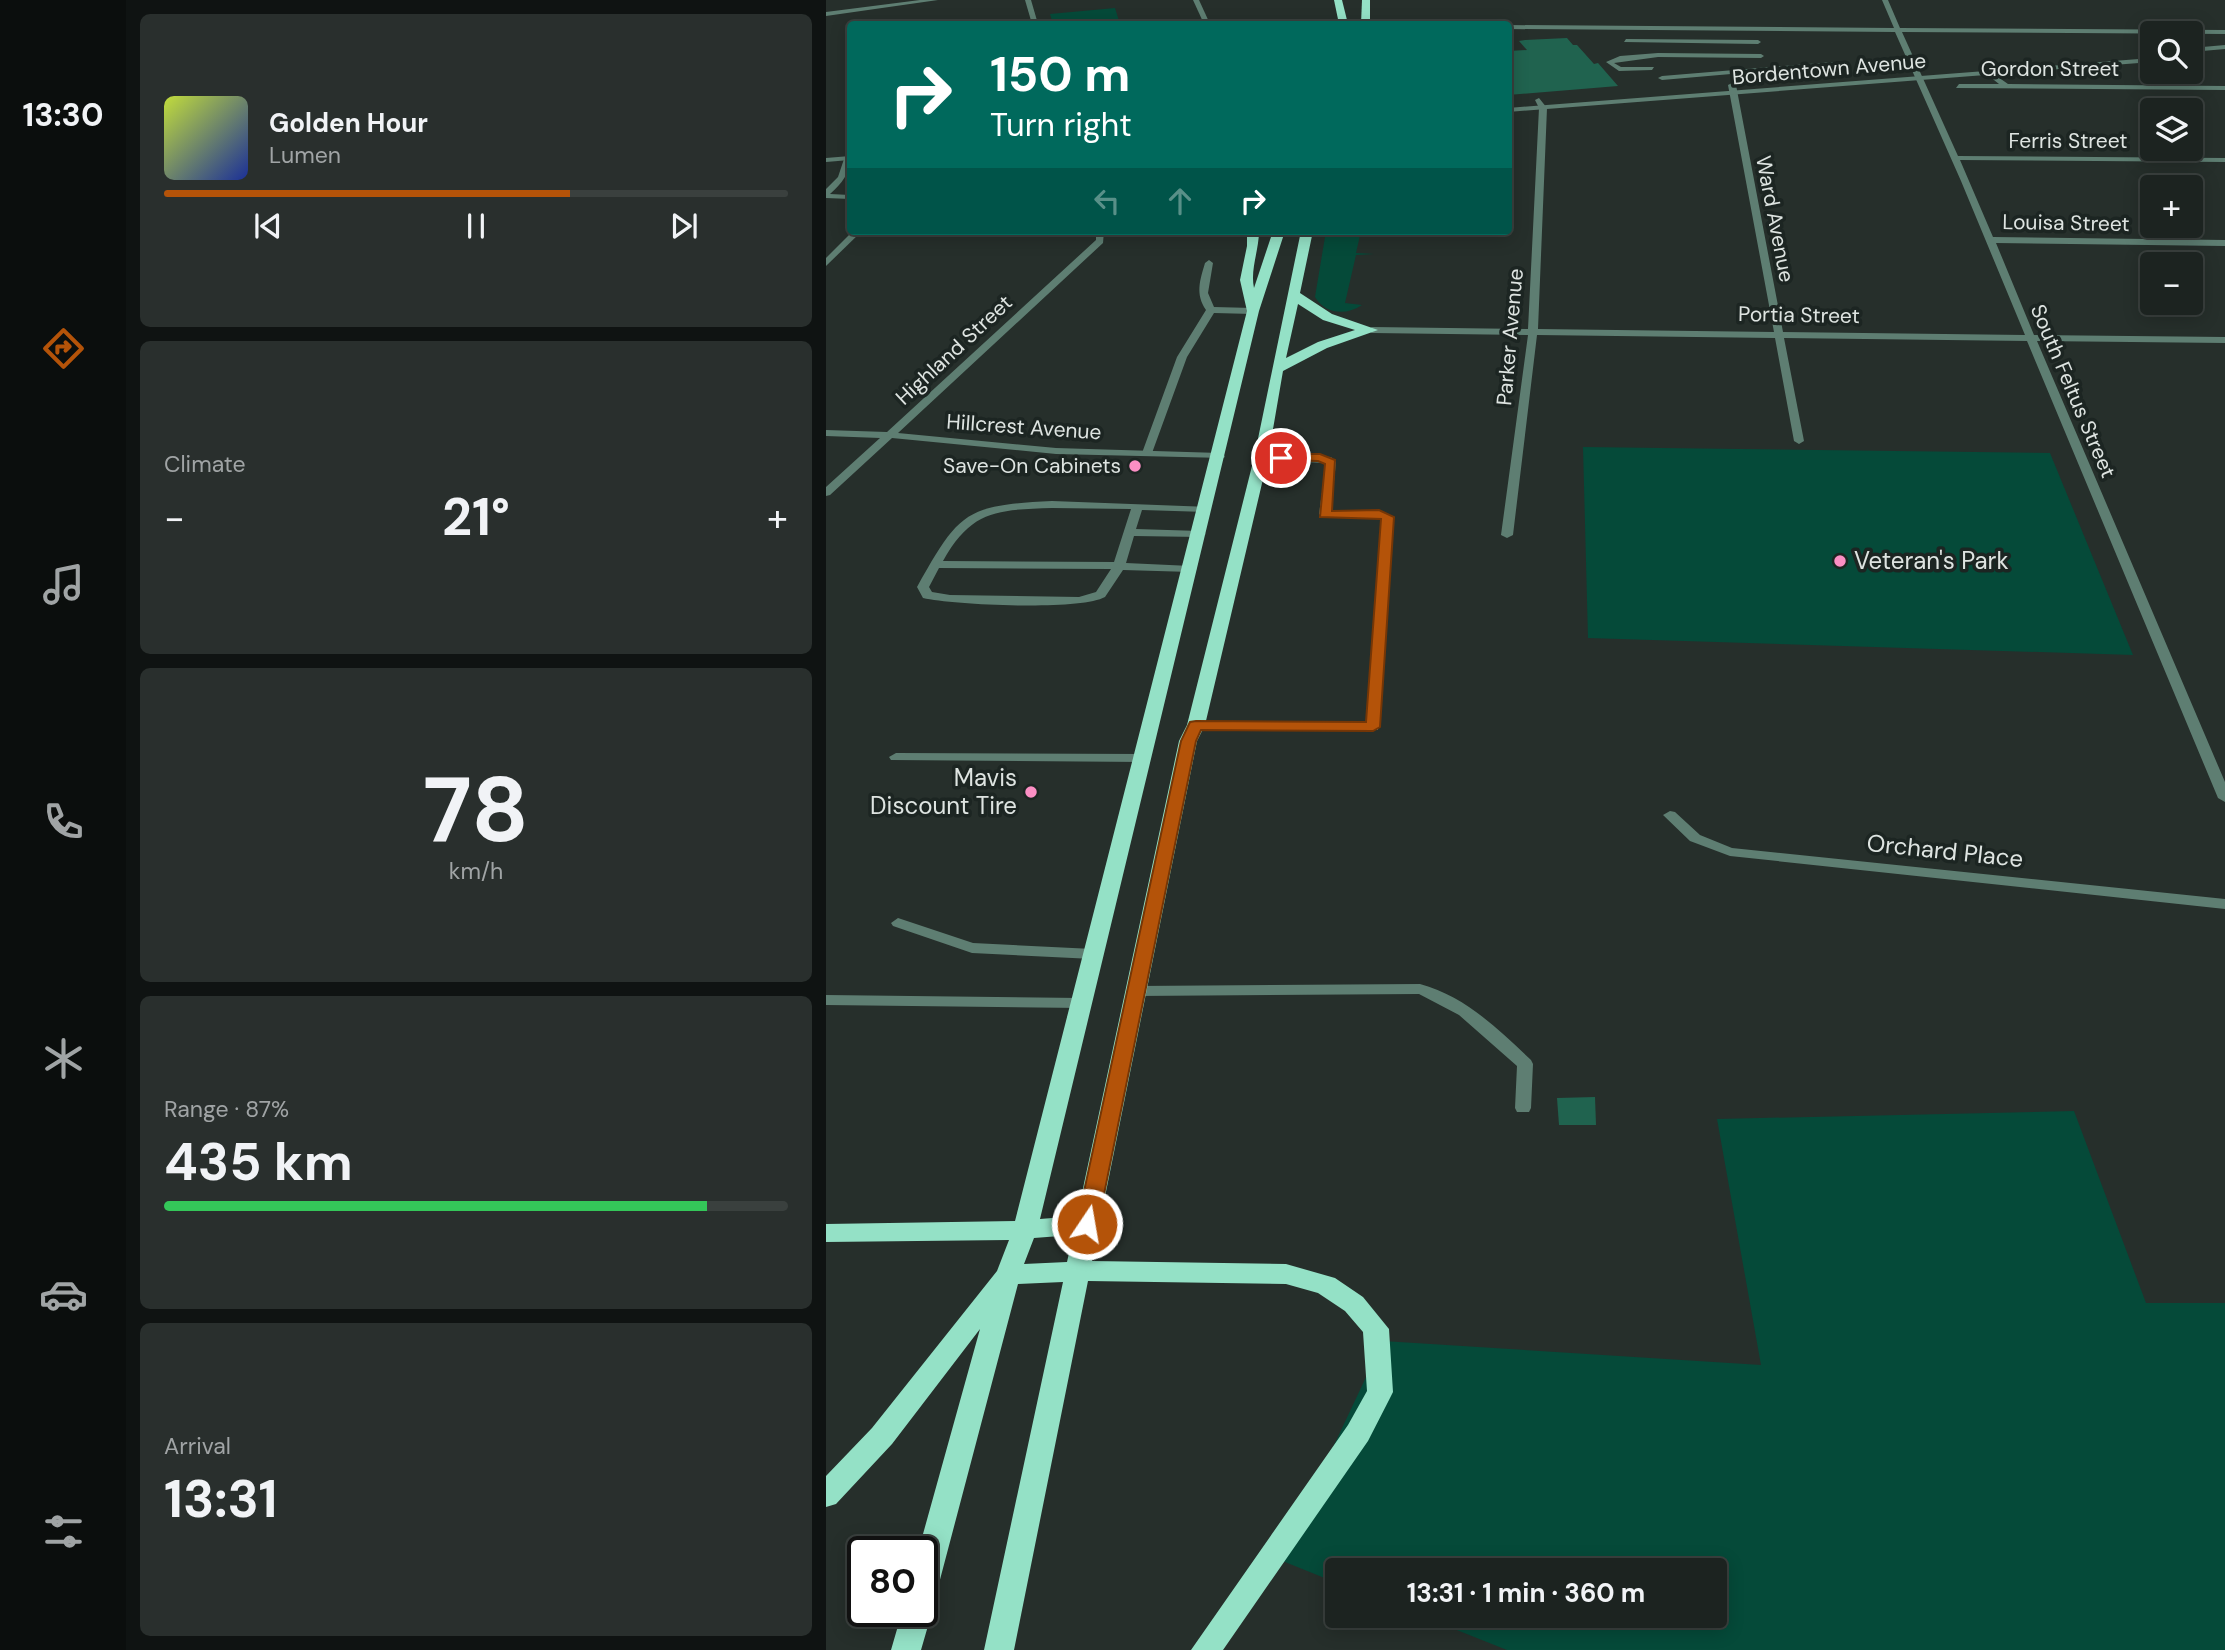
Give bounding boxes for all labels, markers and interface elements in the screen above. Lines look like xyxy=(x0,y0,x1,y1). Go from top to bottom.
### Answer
map controls xyxy=(2140,21,2203,315)
button: search xyxy=(2140,21,2203,84)
text: 150 m xyxy=(990,42,1130,106)
street label: Bordentown Avenue xyxy=(1731,47,1927,91)
icon: right xyxy=(875,49,966,140)
street label: Gordon Street xyxy=(1981,55,2119,83)
text: 13:30 xyxy=(23,94,103,136)
button: layers xyxy=(2140,98,2203,161)
text: Turn right xyxy=(990,104,1132,146)
text: Golden Hour xyxy=(269,106,428,140)
street label: Ferris Street xyxy=(2009,127,2127,155)
text: Lumen xyxy=(269,140,341,170)
street label: Ward Avenue xyxy=(1749,153,1801,285)
button: + xyxy=(2140,175,2203,238)
icon: left xyxy=(1088,182,1126,220)
icon: ahead xyxy=(1161,182,1199,220)
icon: right xyxy=(1234,182,1272,220)
icon: previous xyxy=(249,207,287,245)
icon: pause xyxy=(457,207,495,245)
icon: next xyxy=(665,207,703,245)
street label: Louisa Street xyxy=(2002,208,2130,238)
button: − xyxy=(2140,252,2203,315)
street label: Parker Avenue xyxy=(1490,267,1530,407)
street label: Highland Street xyxy=(890,289,1018,411)
street label: Portia Street xyxy=(1738,300,1860,330)
street label: South Feltus Street xyxy=(2024,300,2122,482)
icon: directions xyxy=(39,324,88,373)
street label: Hillcrest Avenue xyxy=(946,408,1102,446)
pin xyxy=(1251,428,1311,488)
icon: arrive xyxy=(1262,439,1300,477)
text: Climate xyxy=(164,449,246,479)
place label: Save-On Cabinets xyxy=(943,452,1121,480)
marker: Save-On Cabinets xyxy=(1127,458,1143,474)
text: 21° xyxy=(442,483,510,551)
text: − xyxy=(164,493,185,543)
text: + xyxy=(767,493,788,543)
place label: Veteran's Park xyxy=(1854,545,2009,576)
marker: Veteran's Park xyxy=(1832,553,1848,569)
icon: music xyxy=(39,560,88,609)
text: 78 xyxy=(423,751,529,869)
place label: Mavis Discount Tire xyxy=(870,762,1017,821)
marker: Mavis Discount Tire xyxy=(1023,784,1039,800)
icon: phone xyxy=(39,797,88,846)
street label: Orchard Place xyxy=(1865,827,2025,874)
text: km/h xyxy=(449,856,503,886)
icon: climate xyxy=(39,1034,88,1083)
text: Range · 87% xyxy=(164,1094,289,1124)
text: 435 km xyxy=(164,1128,353,1196)
position arrow xyxy=(1050,1187,1124,1261)
icon: car xyxy=(39,1270,88,1319)
text: Arrival xyxy=(164,1431,231,1461)
text: 13:31 xyxy=(164,1465,277,1533)
icon: filters xyxy=(39,1507,88,1556)
speed limit sign: 80 xyxy=(847,1536,938,1627)
text: 13:31 · 1 min · 360 m xyxy=(1407,1576,1645,1610)

